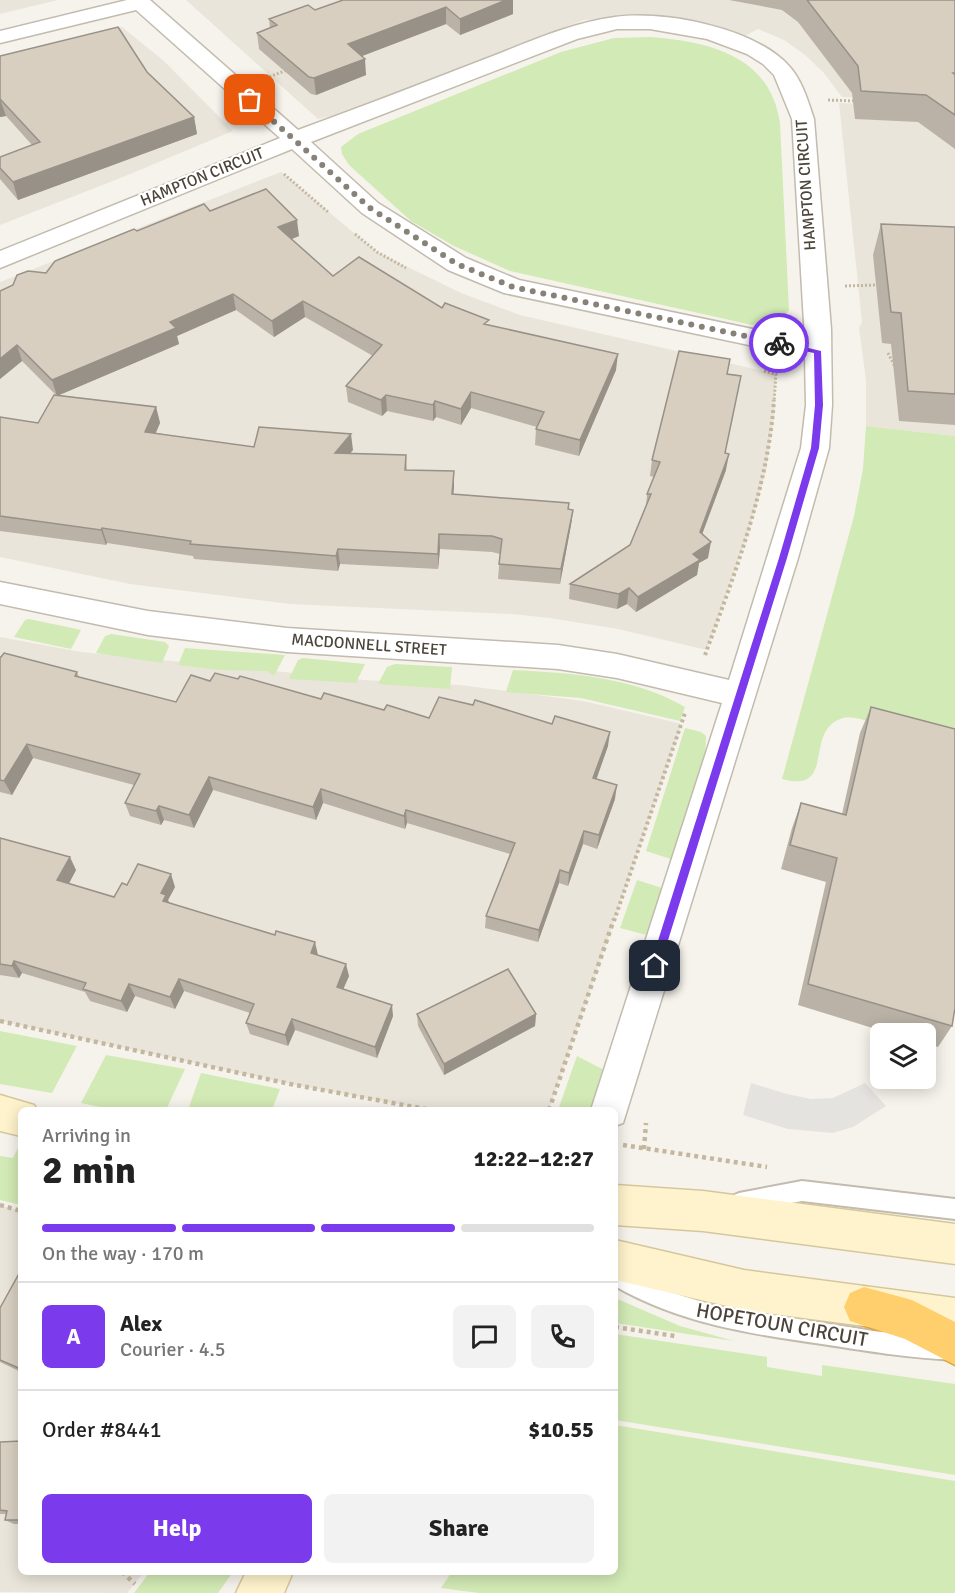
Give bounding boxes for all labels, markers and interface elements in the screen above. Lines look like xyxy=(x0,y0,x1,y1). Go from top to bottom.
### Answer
pin xyxy=(224,74,275,125)
icon: bag xyxy=(233,83,266,116)
street label: HAMPTON CIRCUIT xyxy=(791,119,821,251)
street label: HAMPTON CIRCUIT xyxy=(137,143,267,211)
courier xyxy=(749,313,809,373)
icon: bike xyxy=(763,327,796,360)
street label: MACDONNELL STREET xyxy=(291,630,447,660)
pin xyxy=(629,940,680,991)
icon: home xyxy=(638,949,671,982)
map controls xyxy=(870,1023,936,1089)
button: layers xyxy=(870,1023,936,1089)
text: Arriving in xyxy=(42,1123,131,1148)
text: 12:22–12:27 xyxy=(474,1145,594,1172)
text: 2 min xyxy=(42,1146,136,1194)
text: On the way · 170 m xyxy=(42,1241,204,1266)
street label: HOPETOUN CIRCUIT xyxy=(694,1298,870,1352)
button: chat xyxy=(453,1305,516,1368)
button: phone xyxy=(531,1305,594,1368)
text: Alex xyxy=(120,1310,162,1337)
text: A xyxy=(66,1323,81,1350)
text: Courier · 4.5 xyxy=(120,1337,226,1362)
text: Order #8441 xyxy=(42,1416,162,1443)
text: $10.55 xyxy=(528,1416,594,1443)
button: Help xyxy=(42,1494,312,1563)
button: Share xyxy=(324,1494,594,1563)

